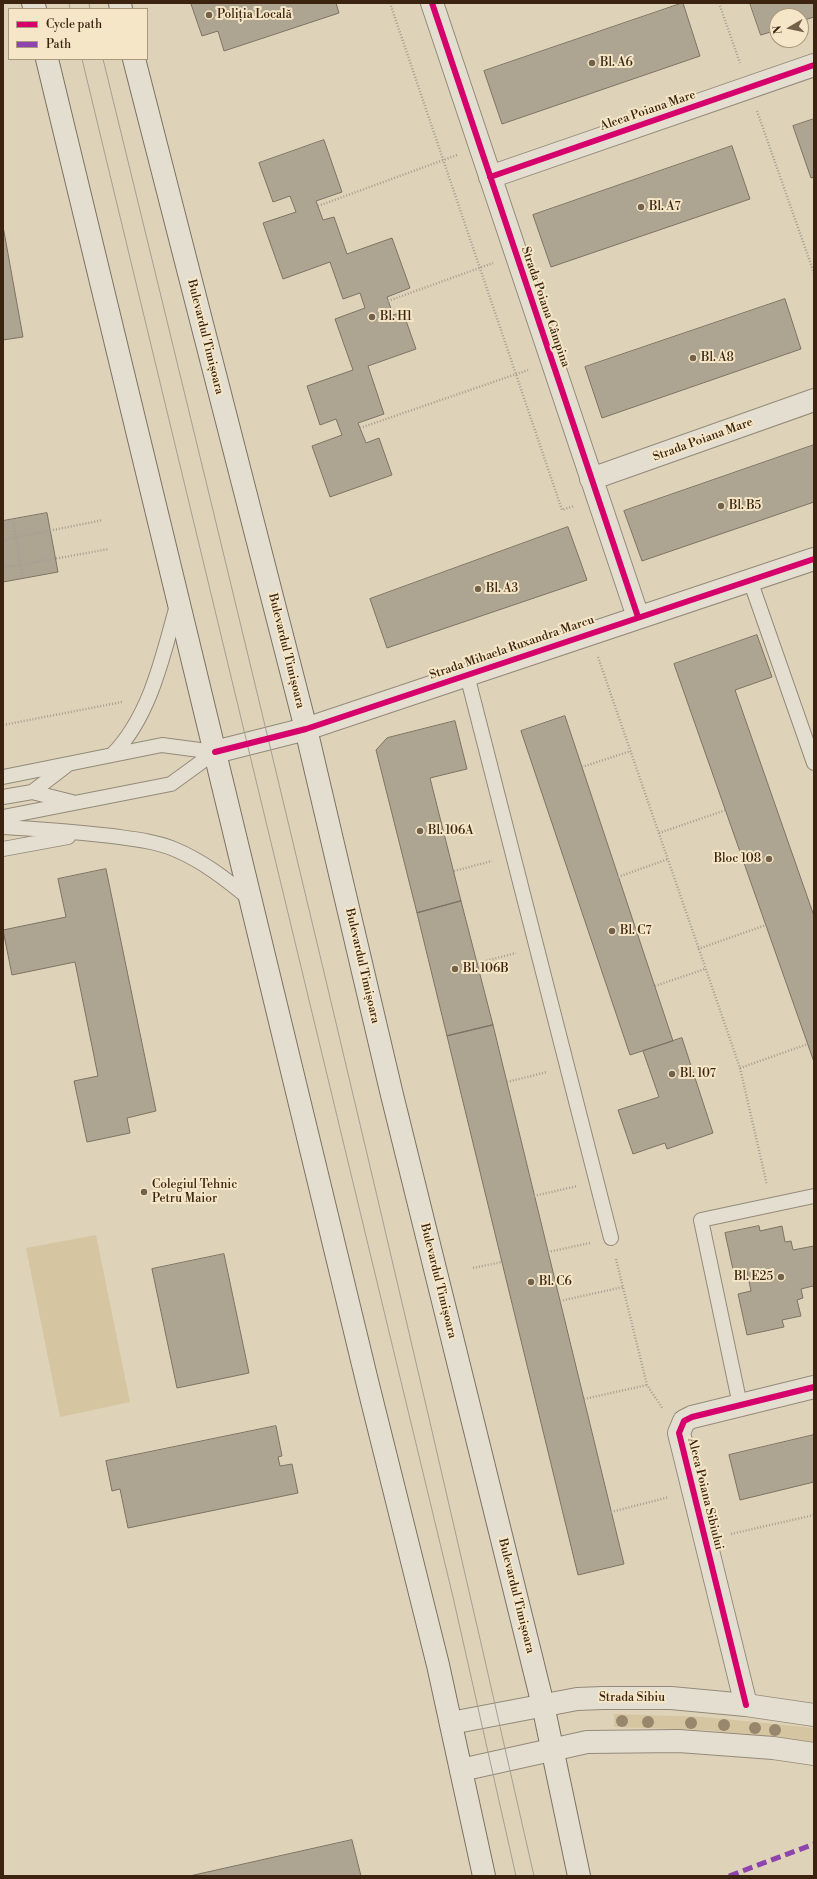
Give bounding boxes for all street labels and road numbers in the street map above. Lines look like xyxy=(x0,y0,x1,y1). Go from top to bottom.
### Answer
street label: Aleea Poiana Mare xyxy=(598,88,698,134)
street label: Strada Poiana Câmpina xyxy=(518,245,572,369)
street label: Bulevardul Timișoara xyxy=(184,278,226,396)
street label: Strada Poiana Mare xyxy=(651,415,755,465)
street label: Bulevardul Timișoara xyxy=(265,592,307,710)
street label: Strada Mihaela Ruxandra Marcu xyxy=(428,613,596,683)
street label: Bulevardul Timișoara xyxy=(342,907,382,1025)
street label: Bulevardul Timișoara xyxy=(417,1222,459,1340)
street label: Aleea Poiana Sibiului xyxy=(684,1436,726,1552)
street label: Bulevardul Timișoara xyxy=(495,1537,537,1655)
street label: Strada Sibiu xyxy=(599,1691,665,1705)

